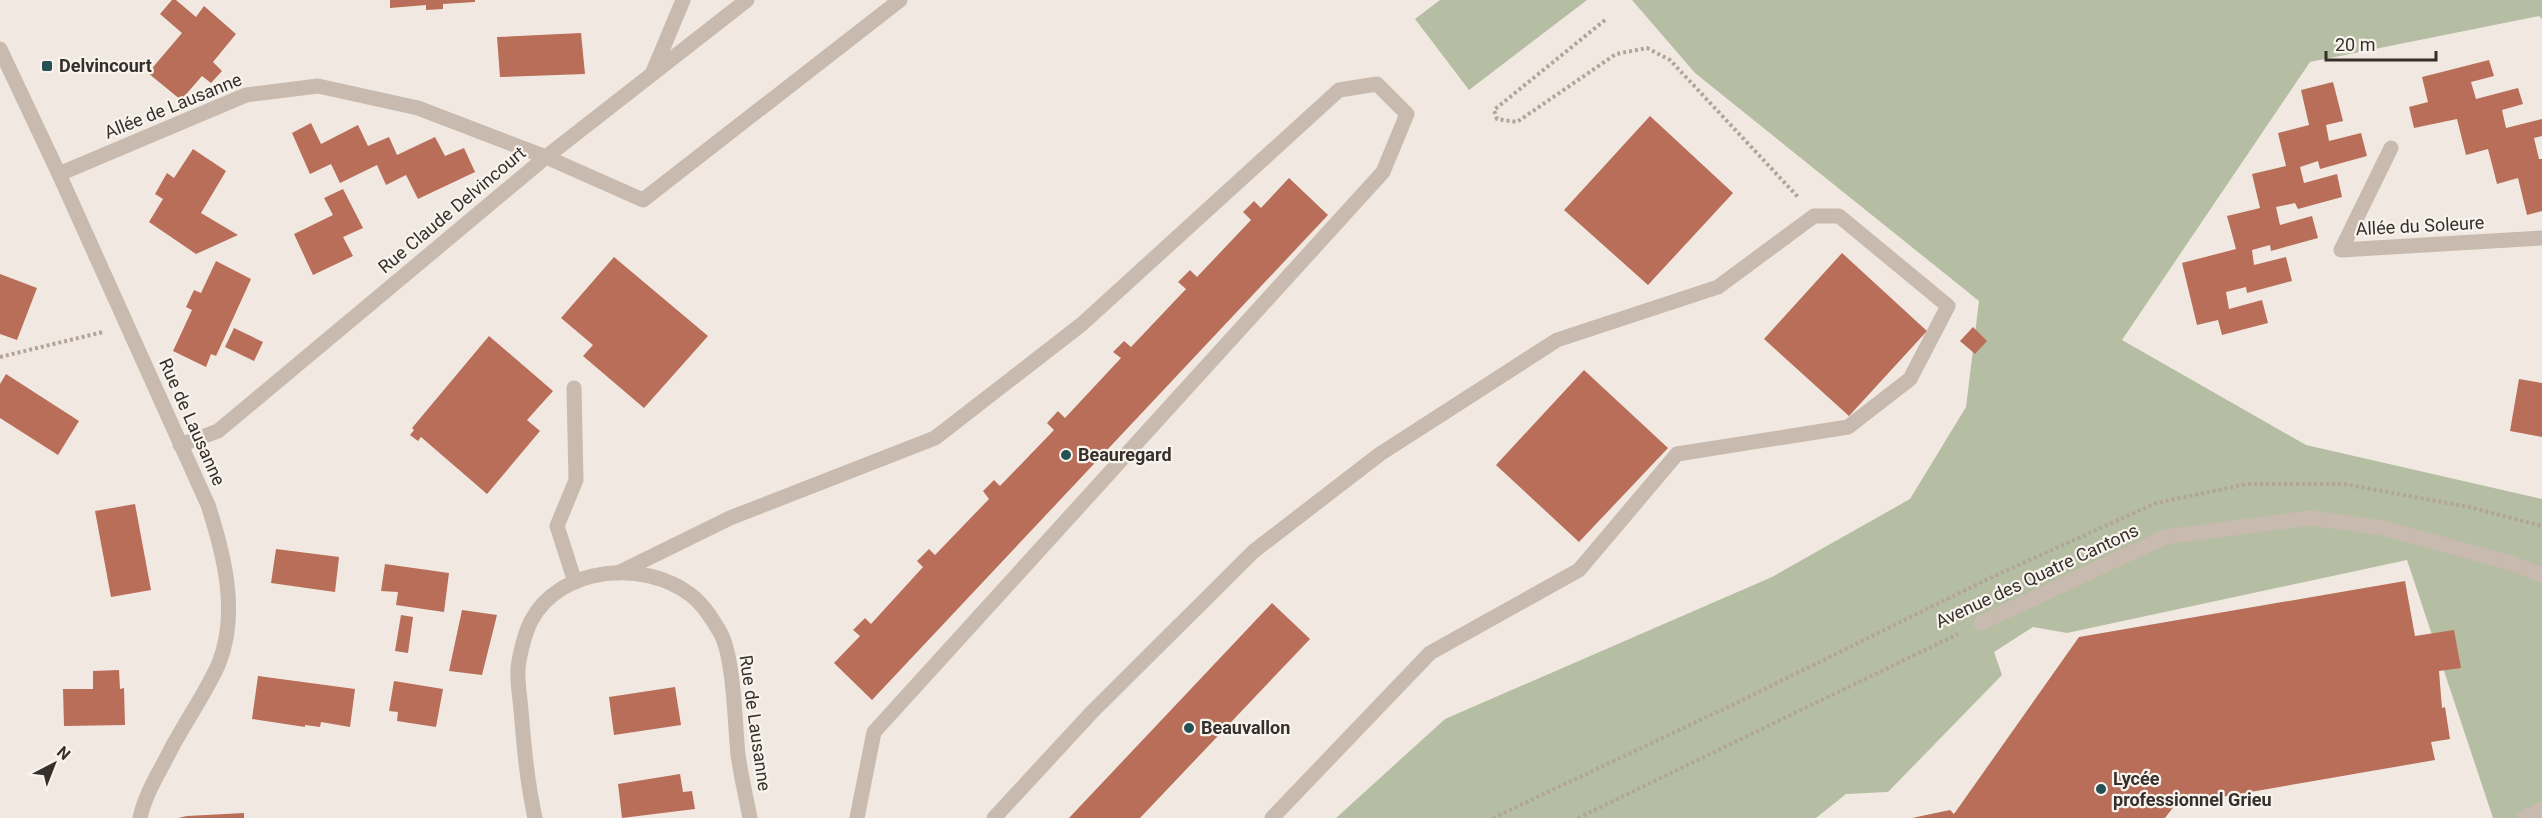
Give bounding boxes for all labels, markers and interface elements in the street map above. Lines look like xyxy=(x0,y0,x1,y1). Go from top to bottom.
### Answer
scale bar xyxy=(2326,24,2436,62)
text: 20 m xyxy=(2335,34,2375,55)
place label: Delvincourt xyxy=(59,55,152,76)
marker: Delvincourt xyxy=(40,59,54,73)
street label: Allée de Lausanne xyxy=(101,68,244,143)
street label: Rue Claude Delvincourt xyxy=(374,142,530,277)
street label: Allée du Soleure xyxy=(2355,212,2485,239)
street label: Rue de Lausanne xyxy=(155,355,230,489)
place label: Beauregard xyxy=(1078,444,1172,465)
marker: Beauregard xyxy=(1059,448,1073,462)
street label: Avenue des Quatre Cantons xyxy=(1932,519,2142,632)
street label: Rue de Lausanne xyxy=(736,654,775,792)
place label: Beauvallon xyxy=(1201,717,1290,738)
marker: Beauvallon xyxy=(1182,721,1196,735)
north arrow xyxy=(24,734,84,794)
text: N xyxy=(53,742,74,764)
place label: Lycée professionnel Grieu xyxy=(2113,768,2272,810)
marker: Lycée professionnel Grieu xyxy=(2094,782,2108,796)

